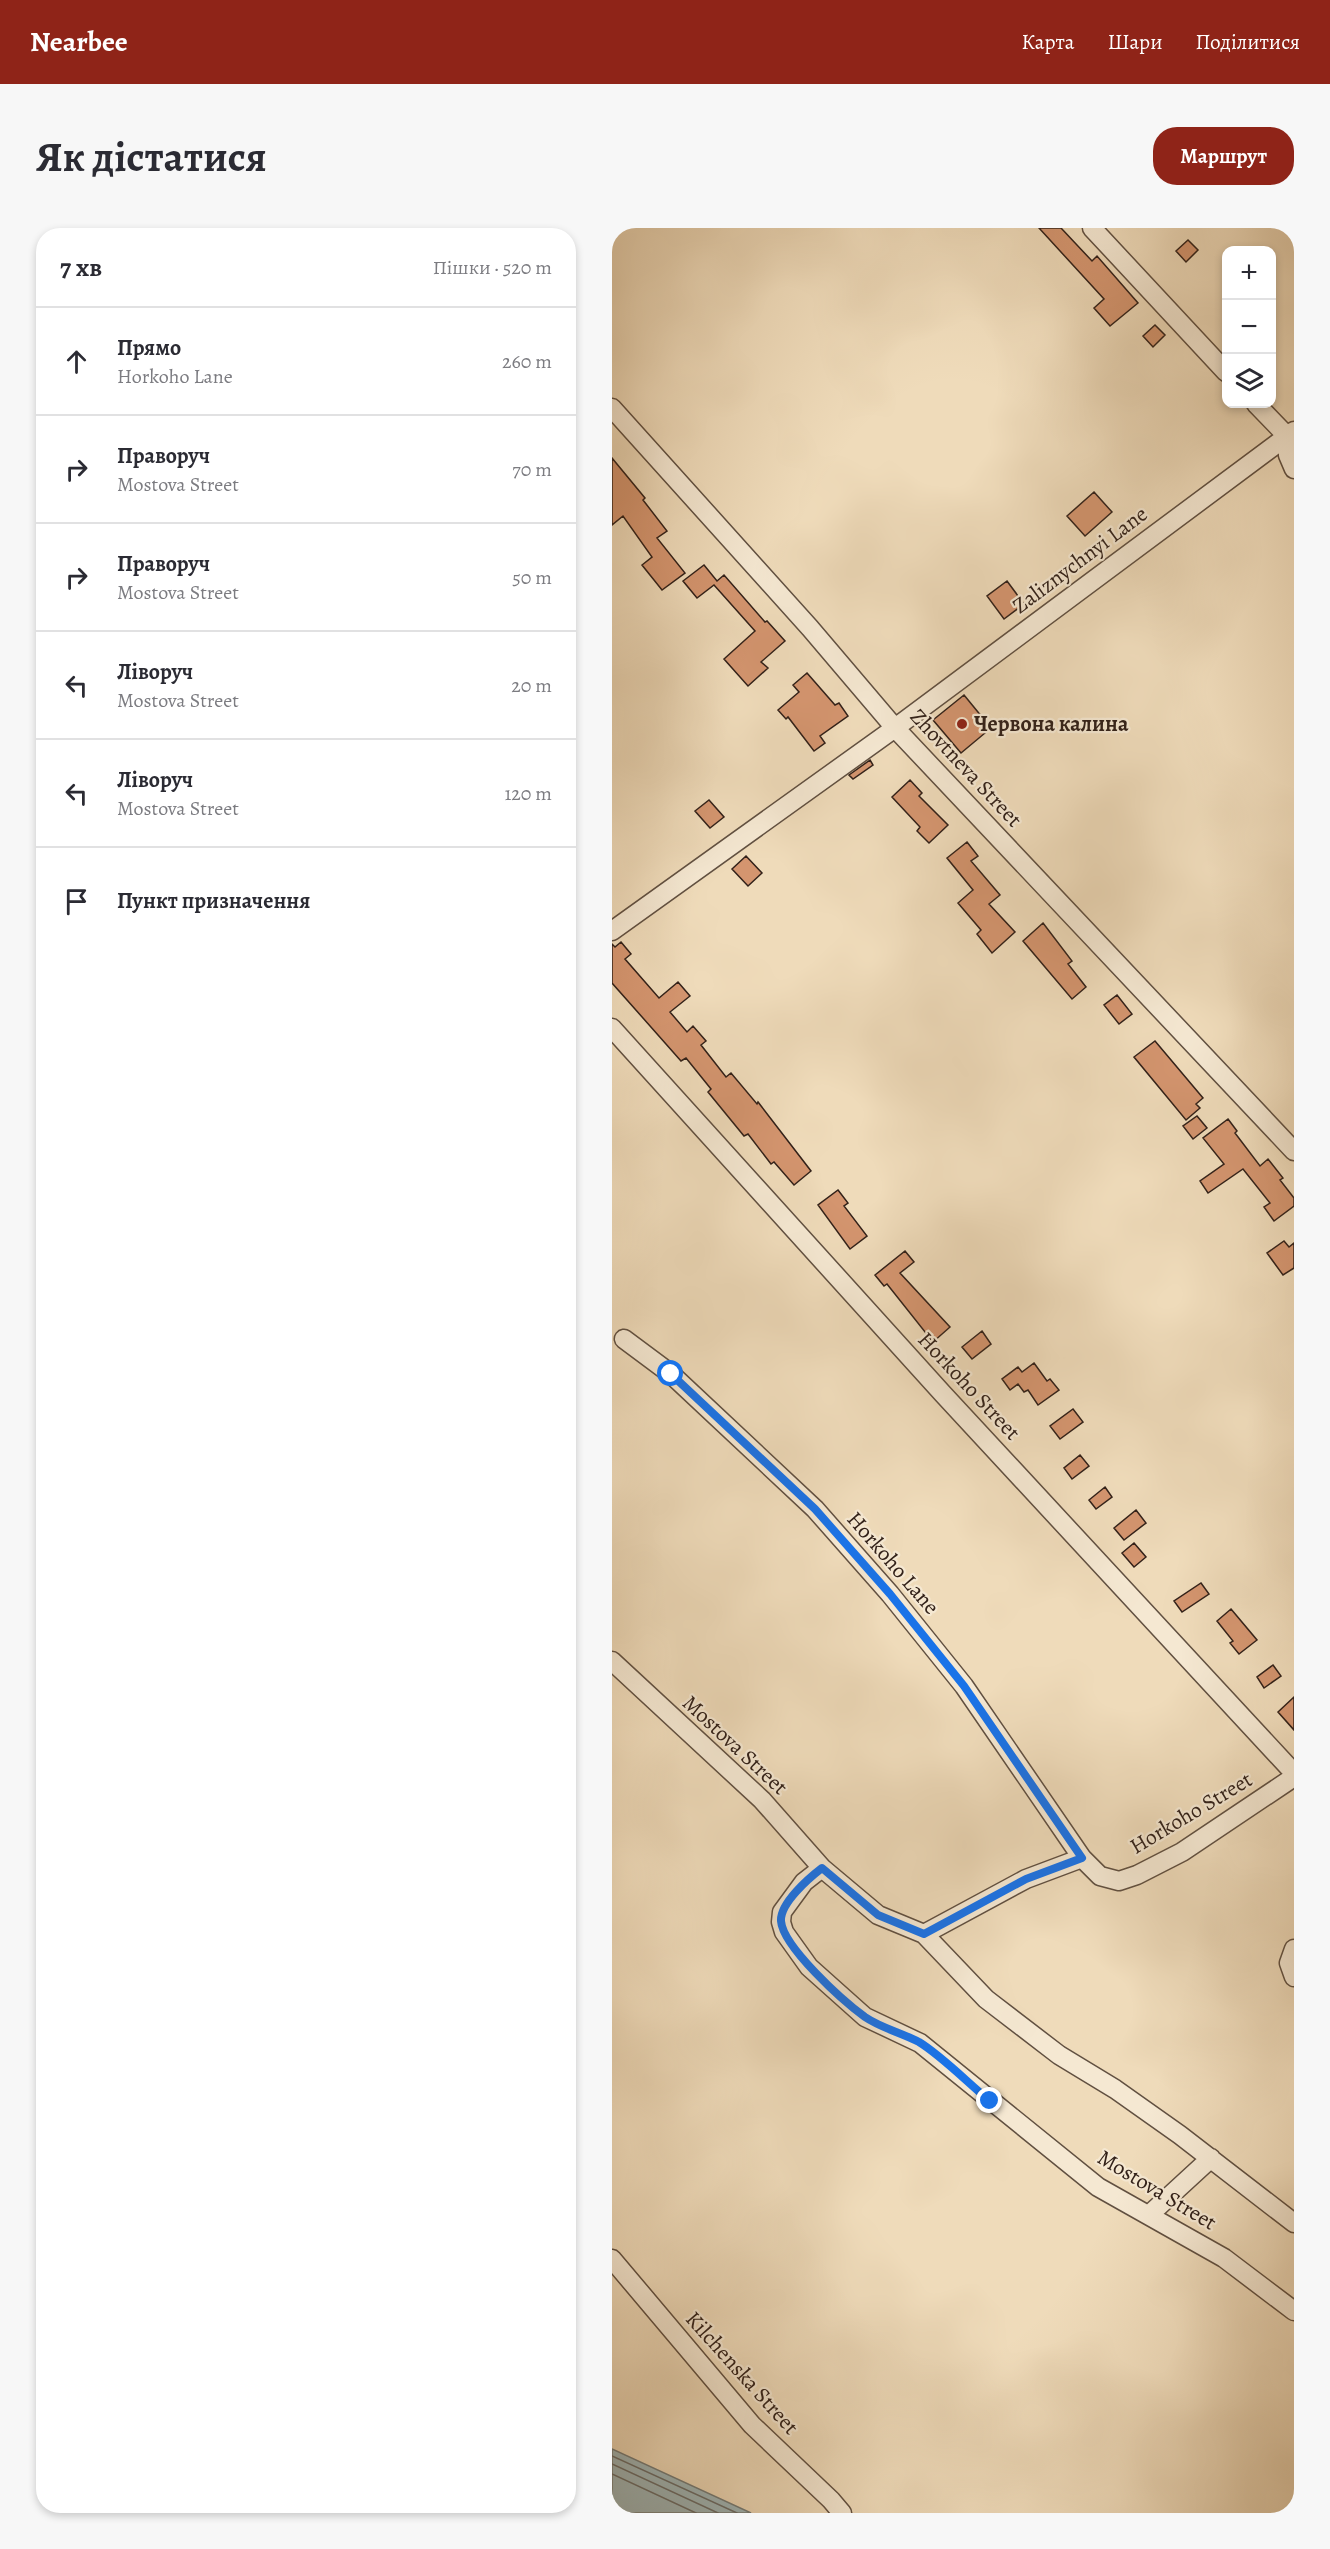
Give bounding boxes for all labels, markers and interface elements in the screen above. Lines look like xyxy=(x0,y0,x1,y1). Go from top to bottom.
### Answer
text: Nearbee xyxy=(30,23,128,61)
text: Карта xyxy=(1022,28,1074,56)
text: Шари xyxy=(1107,28,1162,56)
text: Поділитися xyxy=(1195,28,1300,56)
button: Маршрут xyxy=(1153,127,1294,185)
text: Як дістатися xyxy=(36,128,267,185)
map controls xyxy=(1222,246,1276,408)
button: + xyxy=(1222,246,1276,300)
text: 7 хв xyxy=(60,250,102,285)
text: Пішки · 520 m xyxy=(433,254,552,281)
button: − xyxy=(1222,300,1276,354)
text: Прямо xyxy=(117,333,181,363)
icon: ahead xyxy=(60,345,93,378)
text: 260 m xyxy=(502,348,552,375)
button: layers xyxy=(1222,354,1276,408)
text: Horkoho Lane xyxy=(117,363,233,390)
text: Праворуч xyxy=(117,441,210,471)
icon: right xyxy=(60,453,93,486)
text: 70 m xyxy=(512,456,552,483)
text: Mostova Street xyxy=(117,471,239,498)
street label: Zaliznychnyi Lane xyxy=(1006,499,1154,621)
text: Праворуч xyxy=(117,549,210,579)
icon: right xyxy=(60,561,93,594)
text: 50 m xyxy=(512,564,552,591)
text: Mostova Street xyxy=(117,579,239,606)
text: Ліворуч xyxy=(117,657,193,687)
icon: left xyxy=(60,669,93,702)
text: 20 m xyxy=(511,672,552,699)
text: Mostova Street xyxy=(117,687,239,714)
street label: Zhovtneva Street xyxy=(903,702,1029,834)
place label: Червона калина xyxy=(974,709,1129,739)
marker: Червона калина xyxy=(955,717,969,731)
text: Ліворуч xyxy=(117,765,193,795)
icon: left xyxy=(60,777,93,810)
text: 120 m xyxy=(504,780,552,807)
text: Mostova Street xyxy=(117,795,239,822)
icon: arrive xyxy=(60,885,93,918)
text: Пункт призначення xyxy=(117,886,310,916)
street label: Horkoho Street xyxy=(911,1325,1027,1447)
route start xyxy=(657,1360,683,1386)
street label: Horkoho Lane xyxy=(840,1505,946,1621)
street label: Mostova Street xyxy=(676,1688,794,1802)
street label: Horkoho Street xyxy=(1124,1765,1258,1861)
route end xyxy=(976,2087,1002,2113)
street label: Mostova Street xyxy=(1092,2143,1222,2237)
street label: Kilchenska Street xyxy=(679,2305,805,2441)

